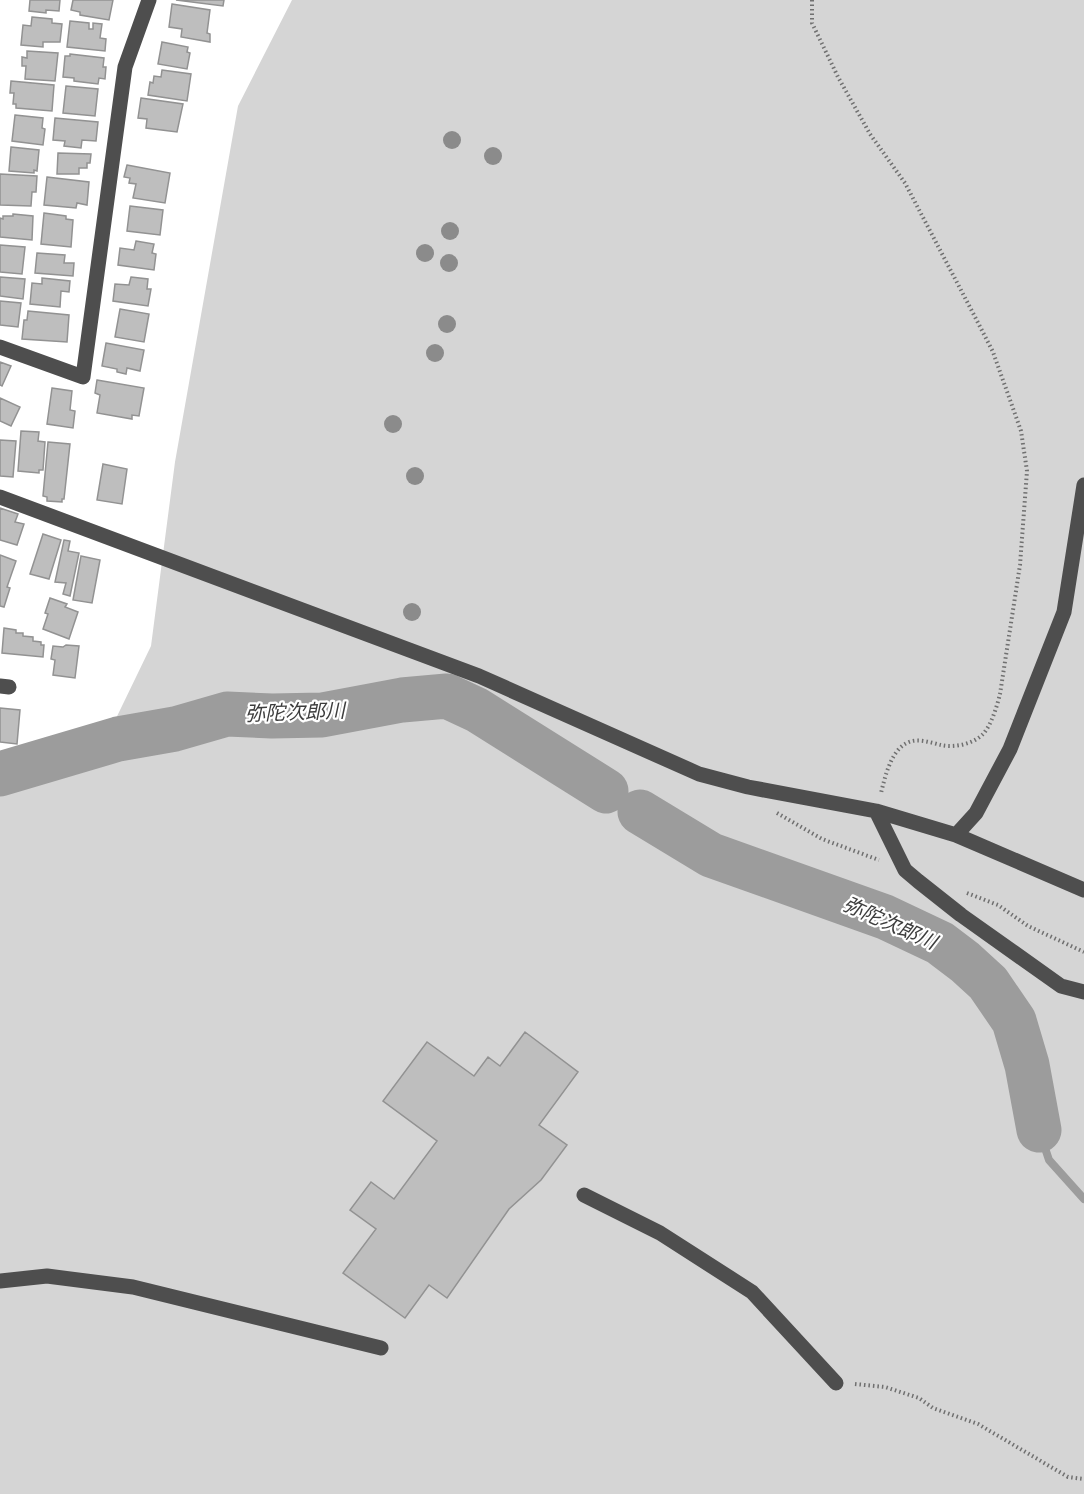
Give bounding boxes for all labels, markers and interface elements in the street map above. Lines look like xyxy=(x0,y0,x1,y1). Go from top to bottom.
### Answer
water label: 弥陀次郎川 xyxy=(244,694,347,729)
water label: 弥陀次郎川 xyxy=(838,888,944,958)

